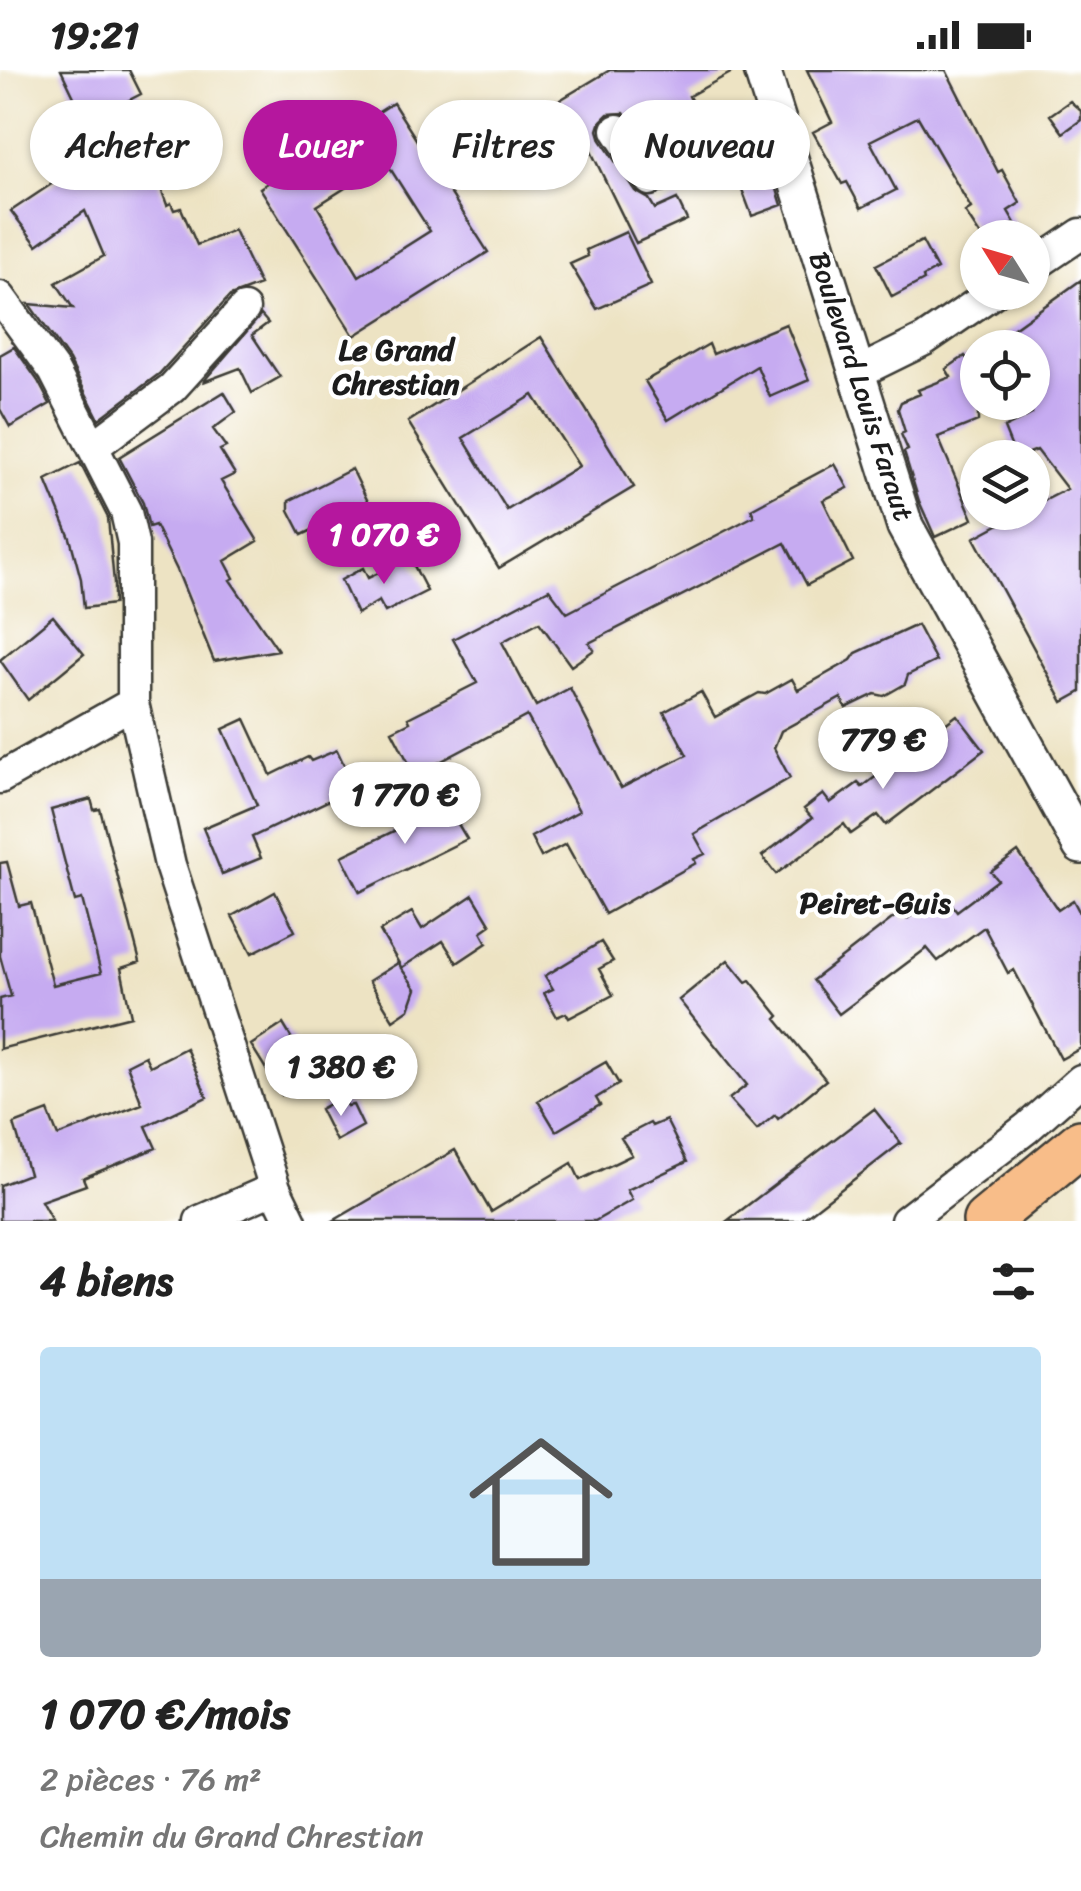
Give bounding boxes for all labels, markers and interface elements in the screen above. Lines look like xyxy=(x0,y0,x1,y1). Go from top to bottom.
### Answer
text: 19:21 xyxy=(50,2,139,69)
chip: Acheter xyxy=(30,100,223,190)
chip: Louer xyxy=(243,100,397,190)
chip: Filtres xyxy=(417,100,590,190)
chip: Nouveau xyxy=(610,100,810,190)
north arrow xyxy=(960,220,1050,310)
map controls xyxy=(960,220,1050,530)
street label: Boulevard Louis Faraut xyxy=(795,245,928,527)
district label: Le Grand Chrestian xyxy=(331,323,460,411)
button: locate xyxy=(960,330,1050,420)
button: layers xyxy=(960,440,1050,530)
pin: 1 070 € xyxy=(292,502,476,587)
text: 1 070 € xyxy=(329,506,439,563)
pin: 779 € xyxy=(813,707,953,792)
text: 779 € xyxy=(840,711,926,768)
pin: 1 770 € xyxy=(313,762,497,847)
text: 1 770 € xyxy=(351,766,459,823)
district label: Peiret-Guis xyxy=(799,876,951,930)
pin: 1 380 € xyxy=(249,1034,433,1119)
text: 1 380 € xyxy=(287,1038,395,1095)
text: 4 biens xyxy=(40,1244,173,1318)
icon: filters xyxy=(986,1254,1041,1309)
icon: home xyxy=(451,1412,631,1592)
text: 1 070 €/mois xyxy=(40,1677,290,1751)
text: 2 pièces · 76 m² xyxy=(40,1751,262,1808)
text: Chemin du Grand Chrestian xyxy=(40,1808,424,1865)

